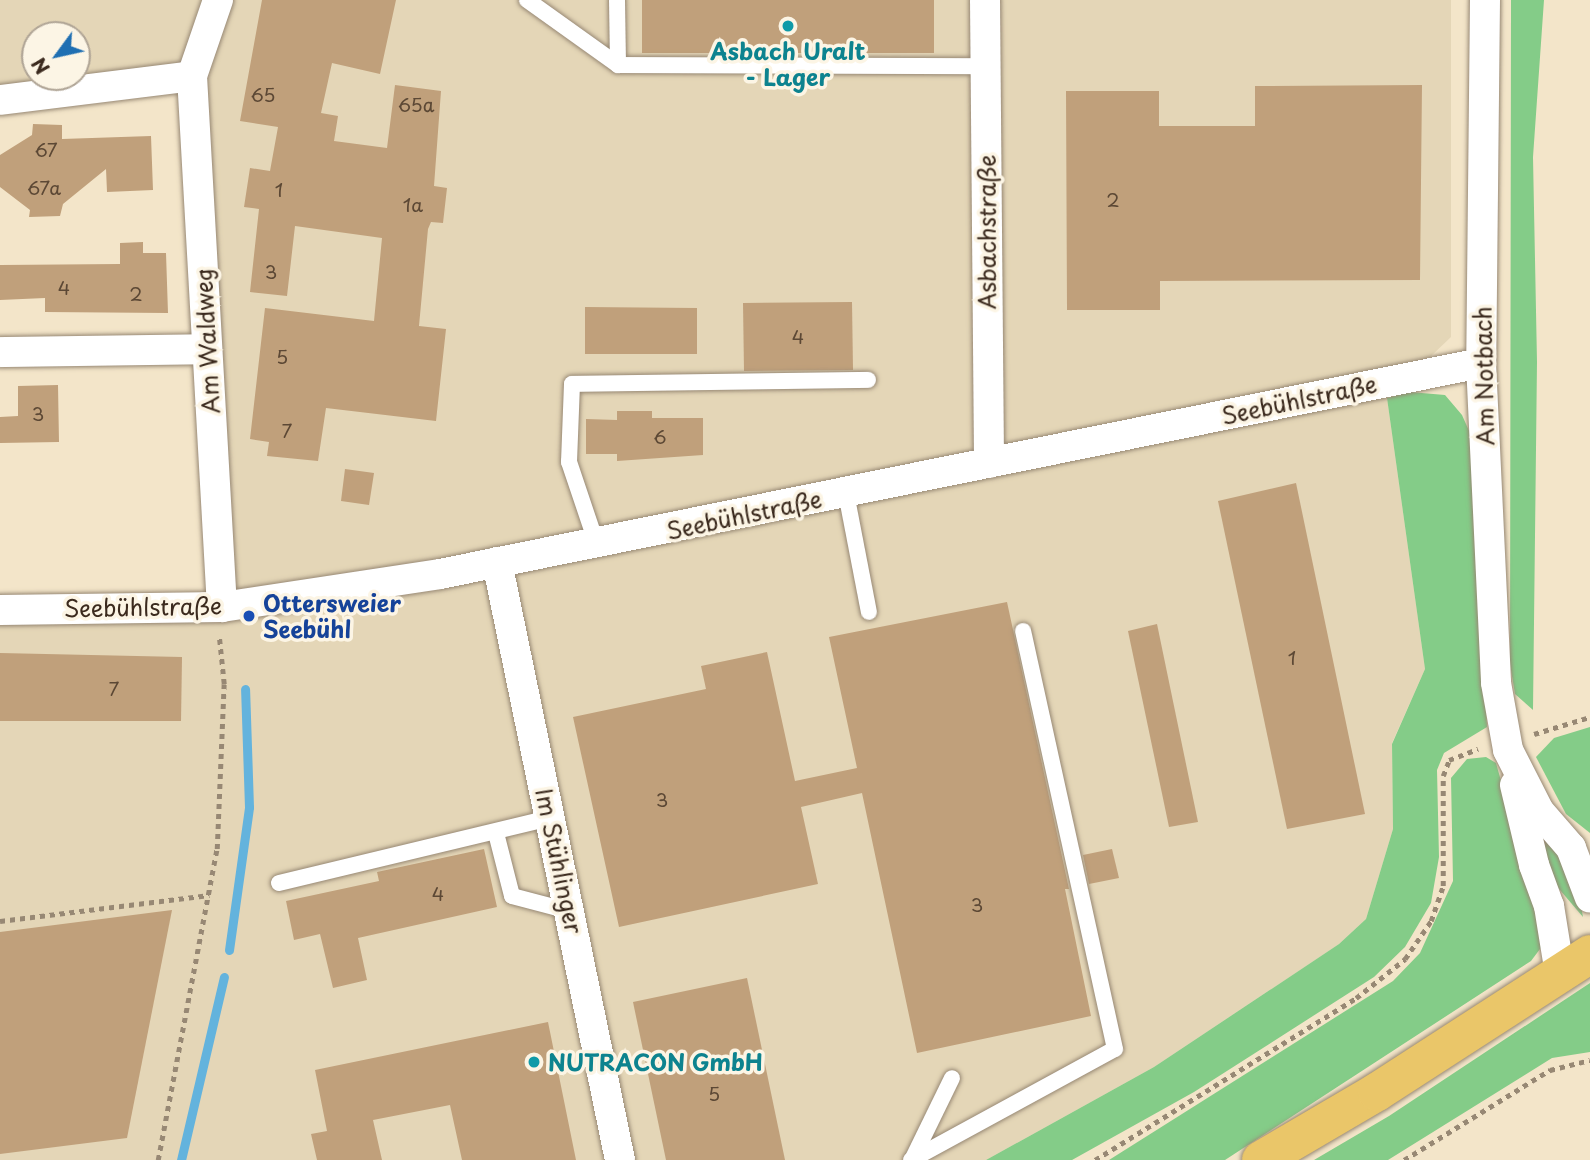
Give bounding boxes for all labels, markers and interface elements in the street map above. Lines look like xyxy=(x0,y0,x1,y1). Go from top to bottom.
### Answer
marker: Asbach Uralt - Lager xyxy=(780,18,796,34)
north arrow xyxy=(21,21,91,91)
place label: Asbach Uralt - Lager xyxy=(710,37,866,91)
text: N xyxy=(24,52,56,80)
house number: 65 xyxy=(250,84,276,106)
house number: 65a xyxy=(398,94,434,116)
house number: 67 xyxy=(34,139,58,161)
street label: Asbachstraße xyxy=(973,155,1001,309)
house number: 67a xyxy=(27,177,61,199)
house number: 1 xyxy=(275,179,283,201)
house number: 2 xyxy=(1106,189,1120,211)
house number: 1a xyxy=(403,194,423,216)
house number: 3 xyxy=(265,261,277,283)
street label: Am Waldweg xyxy=(189,268,225,414)
house number: 4 xyxy=(58,277,70,299)
house number: 2 xyxy=(129,283,143,305)
street label: Am Notbach xyxy=(1469,305,1499,447)
house number: 4 xyxy=(792,326,804,348)
house number: 5 xyxy=(276,346,288,368)
street label: Seebühlstraße xyxy=(1219,370,1379,430)
house number: 3 xyxy=(32,403,44,425)
house number: 7 xyxy=(282,420,292,442)
house number: 6 xyxy=(653,426,667,448)
street label: Seebühlstraße xyxy=(664,485,824,545)
place label: Ottersweier Seebühl xyxy=(263,589,401,643)
street label: Seebühlstraße xyxy=(64,592,222,622)
marker: Ottersweier Seebühl xyxy=(241,608,257,624)
house number: 1 xyxy=(1288,647,1296,669)
house number: 7 xyxy=(109,678,119,700)
street label: Im Stühlinger xyxy=(530,785,588,937)
house number: 3 xyxy=(656,789,668,811)
house number: 4 xyxy=(432,883,444,905)
house number: 3 xyxy=(971,894,983,916)
place label: NUTRACON GmbH xyxy=(548,1048,765,1076)
marker: NUTRACON GmbH xyxy=(526,1054,542,1070)
house number: 5 xyxy=(708,1083,720,1105)

